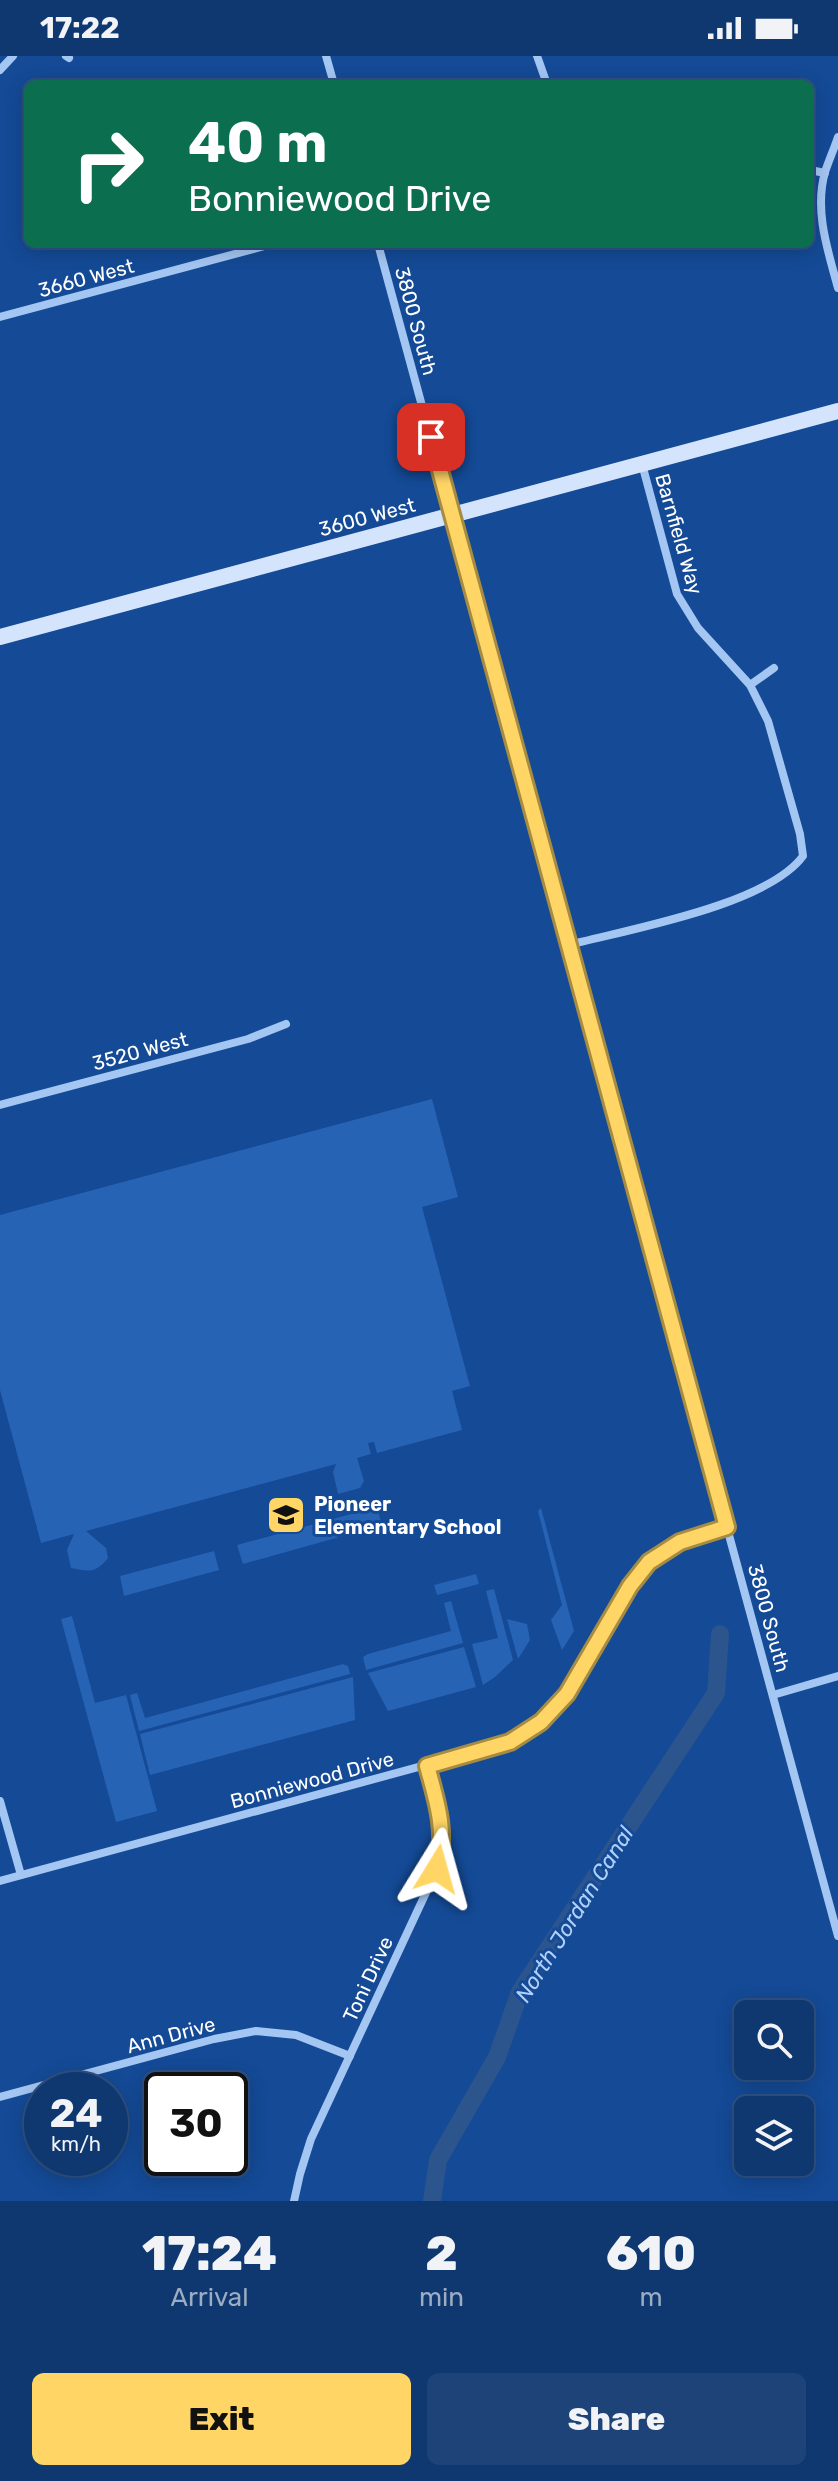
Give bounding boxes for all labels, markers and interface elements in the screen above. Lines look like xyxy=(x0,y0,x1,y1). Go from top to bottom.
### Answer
text: 17:22 xyxy=(40,10,120,46)
text: 40 m xyxy=(188,110,328,176)
icon: right xyxy=(56,112,160,216)
text: Bonniewood Drive xyxy=(188,177,491,220)
street label: 3660 West xyxy=(35,254,137,302)
street label: 3800 South xyxy=(390,264,442,378)
pin xyxy=(397,403,465,471)
icon: arrive xyxy=(409,415,453,459)
street label: Barnfield Way xyxy=(650,471,708,597)
street label: 3600 West xyxy=(316,493,418,541)
street label: 3520 West xyxy=(90,1027,190,1075)
place label: Pioneer Elementary School xyxy=(314,1492,501,1539)
school or university icon: Pioneer Elementary School xyxy=(265,1494,307,1536)
street label: 3800 South xyxy=(743,1561,795,1675)
street label: Bonniewood Drive xyxy=(228,1747,396,1813)
water label: North Jordan Canal xyxy=(509,1821,640,2007)
position arrow xyxy=(395,1827,479,1911)
street label: Toni Drive xyxy=(338,1933,398,2025)
map controls xyxy=(734,2000,814,2176)
button: search xyxy=(734,2000,814,2080)
street label: Ann Drive xyxy=(124,2012,218,2058)
speed limit sign: 30 xyxy=(144,2072,248,2176)
text: 24 xyxy=(49,2090,103,2137)
button: layers xyxy=(734,2096,814,2176)
text: km/h xyxy=(51,2132,101,2156)
text: 17:24 xyxy=(142,2225,277,2282)
text: 2 xyxy=(425,2225,458,2282)
text: 610 xyxy=(606,2225,696,2282)
text: Arrival xyxy=(170,2282,249,2313)
text: min xyxy=(419,2282,464,2313)
text: m xyxy=(640,2282,663,2313)
button: Exit xyxy=(32,2373,411,2465)
button: Share xyxy=(427,2373,806,2465)

